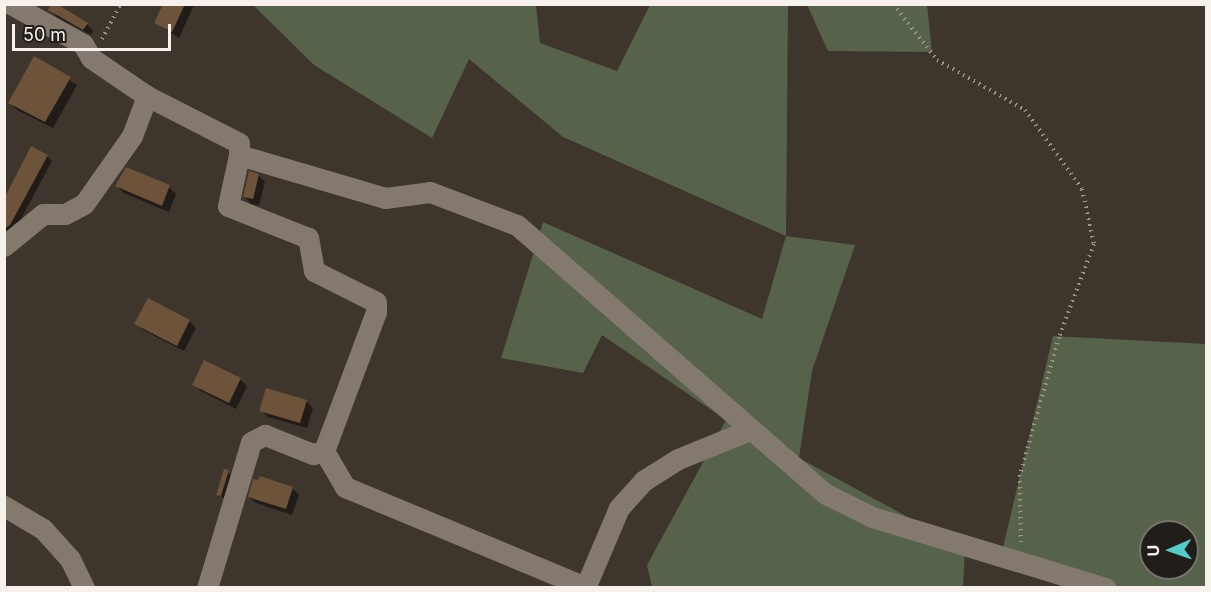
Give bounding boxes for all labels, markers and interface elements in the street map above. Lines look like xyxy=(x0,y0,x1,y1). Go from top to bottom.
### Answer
scale bar xyxy=(15,12,174,50)
text: 50 m xyxy=(23,24,66,45)
north arrow xyxy=(1139,520,1199,580)
text: U xyxy=(1143,544,1163,557)

